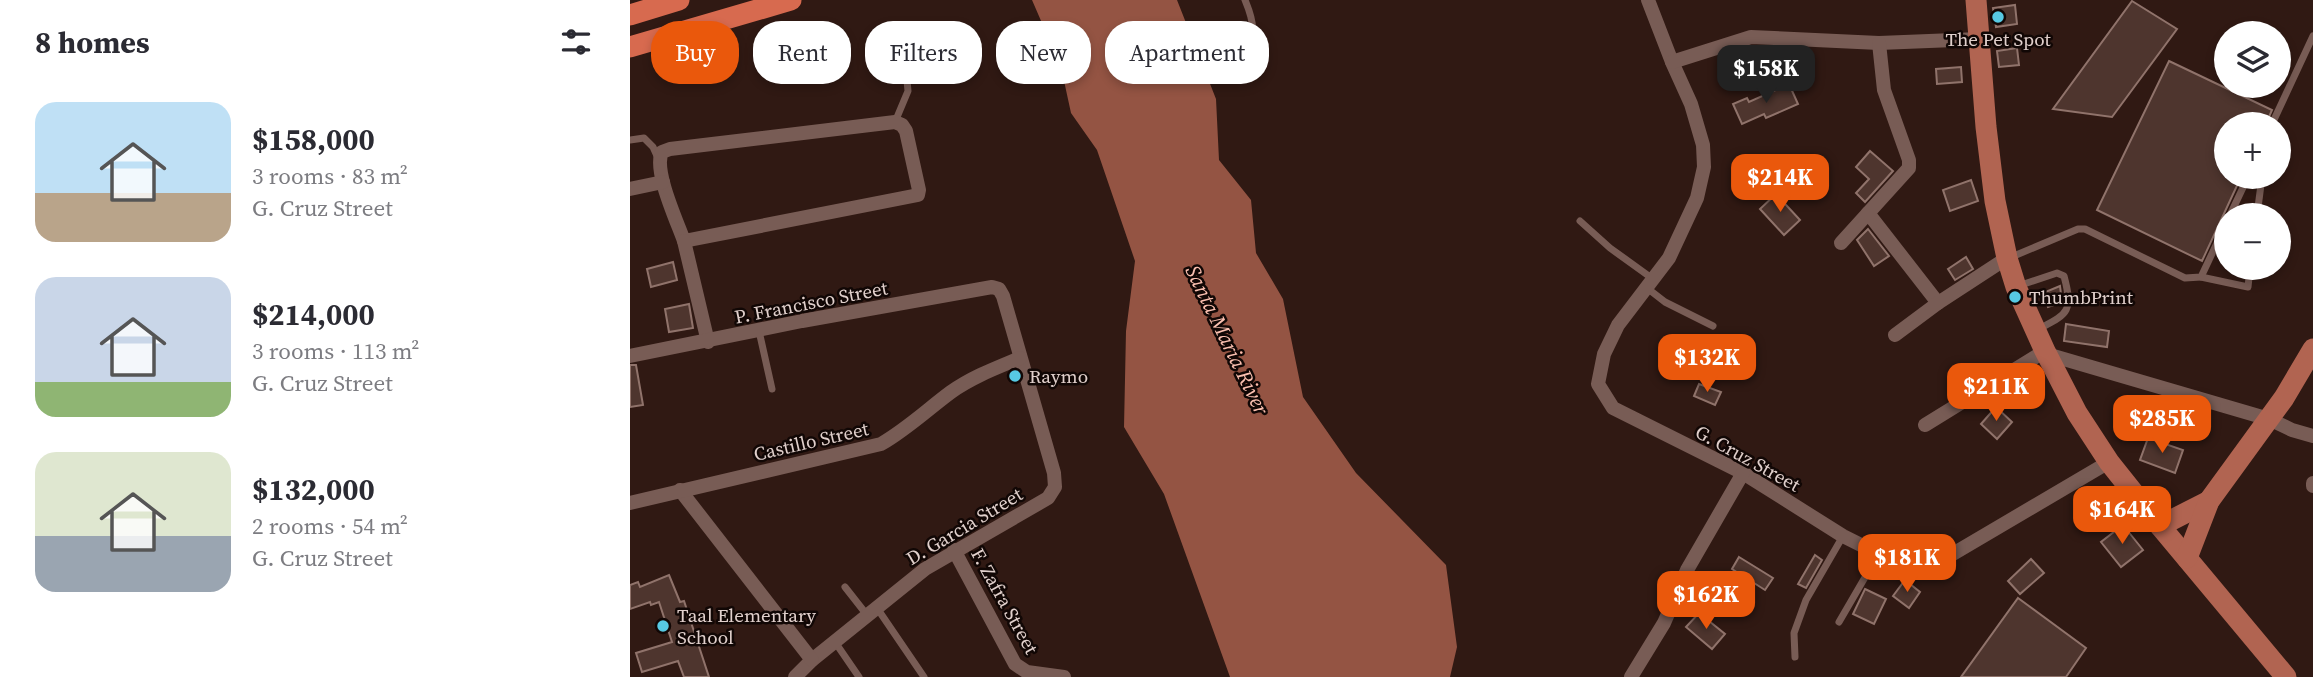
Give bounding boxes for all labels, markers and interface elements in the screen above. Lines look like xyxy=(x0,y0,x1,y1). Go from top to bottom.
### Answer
marker: The Pet Spot xyxy=(1990,9,2006,25)
chip: Buy xyxy=(651,21,739,84)
chip: Rent xyxy=(753,21,851,84)
chip: Filters xyxy=(865,21,982,84)
chip: New xyxy=(996,21,1091,84)
chip: Apartment xyxy=(1105,21,1269,84)
map controls xyxy=(2214,21,2291,280)
button: layers xyxy=(2214,21,2291,98)
text: 8 homes xyxy=(35,22,150,63)
icon: filters xyxy=(557,23,595,61)
place label: The Pet Spot xyxy=(1945,26,2051,52)
pin: $158K xyxy=(1717,46,1815,105)
text: $158K xyxy=(1733,52,1799,84)
button: + xyxy=(2214,112,2291,189)
text: $158,000 xyxy=(252,119,375,160)
icon: home xyxy=(91,130,175,214)
pin: $214K xyxy=(1731,154,1829,214)
text: 3 rooms · 83 m² xyxy=(252,160,408,192)
text: $214K xyxy=(1747,161,1813,193)
text: G. Cruz Street xyxy=(252,192,393,224)
button: − xyxy=(2214,203,2291,280)
water label: Santa Maria River xyxy=(1179,260,1276,420)
street label: P. Francisco Street xyxy=(732,274,891,330)
place label: ThumbPrint xyxy=(2029,284,2134,310)
marker: ThumbPrint xyxy=(2007,289,2023,305)
text: $214,000 xyxy=(252,294,375,335)
icon: home xyxy=(91,305,175,389)
pin: $132K xyxy=(1658,334,1756,394)
text: 3 rooms · 113 m² xyxy=(252,335,419,367)
text: $132K xyxy=(1674,341,1740,373)
place label: Raymo xyxy=(1029,363,1088,389)
pin: $211K xyxy=(1947,364,2045,423)
text: G. Cruz Street xyxy=(252,367,393,399)
marker: Raymo xyxy=(1007,368,1023,384)
text: $211K xyxy=(1963,370,2029,402)
pin: $285K xyxy=(2113,396,2211,455)
text: $285K xyxy=(2129,402,2195,434)
street label: Castillo Street xyxy=(751,415,872,467)
street label: G. Cruz Street xyxy=(1691,418,1806,498)
text: $132,000 xyxy=(252,469,375,510)
icon: home xyxy=(91,480,175,564)
street label: D. Garcia Street xyxy=(901,481,1028,571)
pin: $164K xyxy=(2073,486,2171,546)
text: $164K xyxy=(2089,493,2155,525)
text: 2 rooms · 54 m² xyxy=(252,510,408,542)
pin: $181K xyxy=(1858,534,1956,594)
text: $181K xyxy=(1874,541,1940,573)
text: G. Cruz Street xyxy=(252,542,393,574)
street label: F. Zafra Street xyxy=(965,543,1045,659)
pin: $162K xyxy=(1657,572,1755,631)
text: $162K xyxy=(1673,578,1739,610)
place label: Taal Elementary School xyxy=(677,602,816,650)
marker: Taal Elementary School xyxy=(655,618,671,634)

